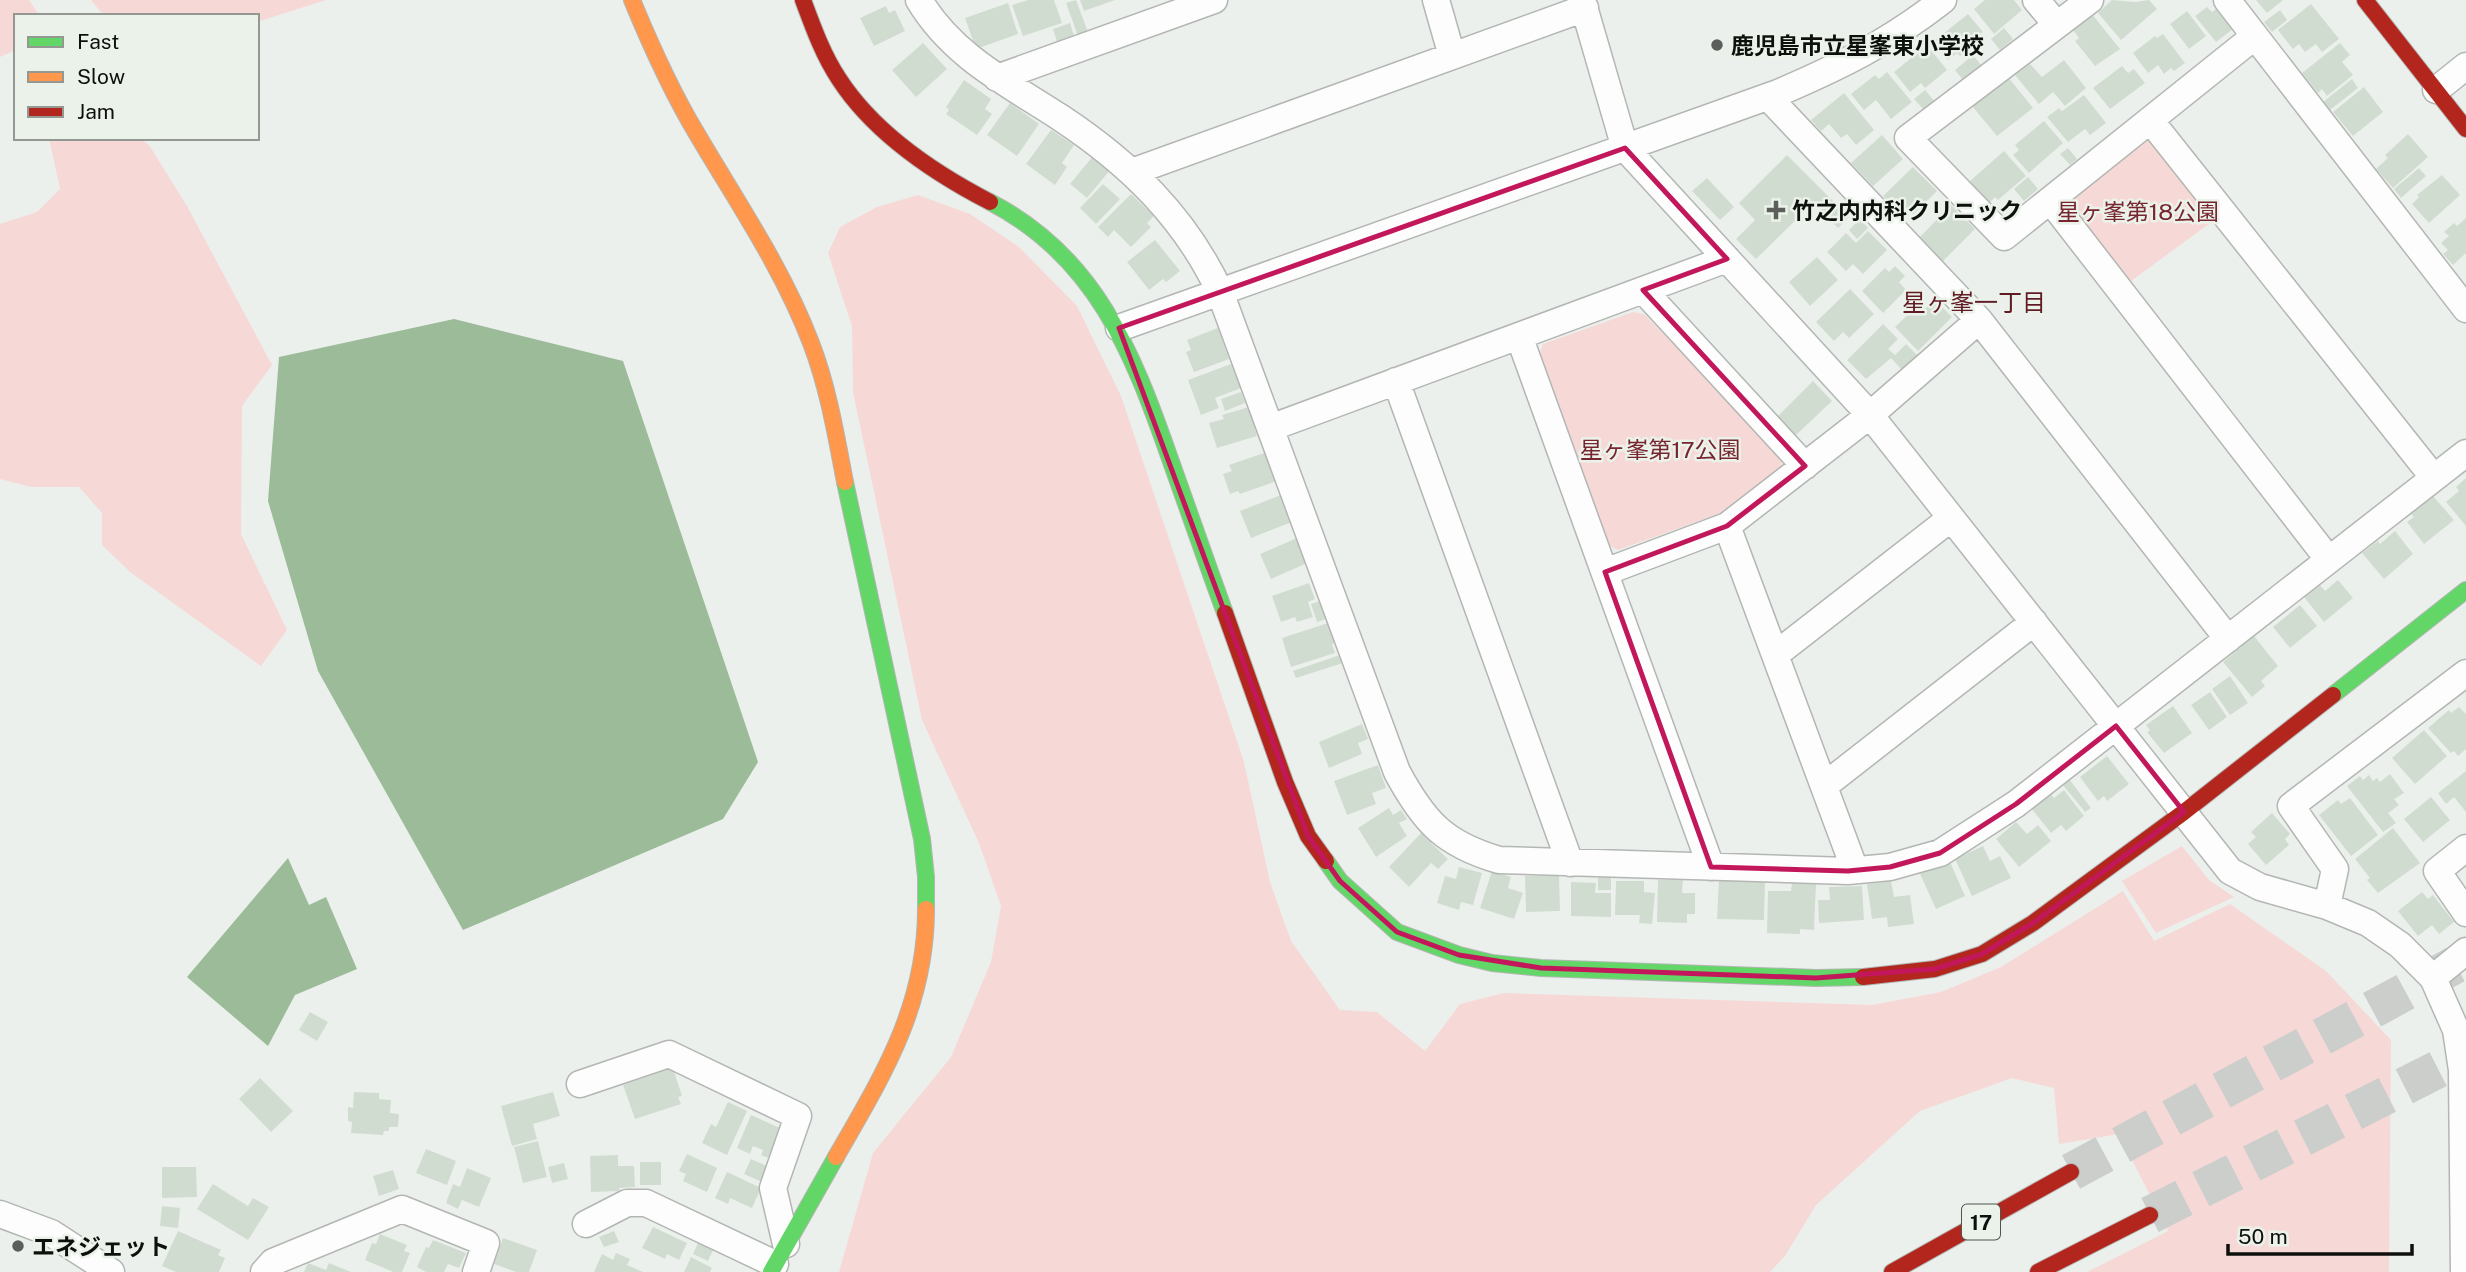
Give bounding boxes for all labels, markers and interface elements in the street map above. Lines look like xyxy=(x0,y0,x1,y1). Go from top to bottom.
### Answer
legend xyxy=(14,14,259,140)
text: Fast xyxy=(77,29,119,54)
place label: 鹿児島市立星峯東小学校 xyxy=(1731,32,1984,59)
marker: 鹿児島市立星峯東小学校 xyxy=(1709,37,1725,53)
text: Slow xyxy=(77,64,125,89)
text: Jam xyxy=(77,99,115,124)
place label: 竹之内内科クリニック xyxy=(1792,197,2022,224)
park label: 星ヶ峯第18公園 xyxy=(2057,198,2219,225)
marker: 竹之内内科クリニック xyxy=(1766,200,1786,220)
district label: 星ヶ峯一丁目 xyxy=(1902,288,2046,316)
park label: 星ヶ峯第17公園 xyxy=(1579,436,1741,463)
road number: 17 xyxy=(1962,1204,2000,1240)
scale bar xyxy=(2228,1212,2412,1256)
text: 50 m xyxy=(2238,1224,2288,1249)
place label: エネジェット xyxy=(32,1233,170,1260)
marker: エネジェット xyxy=(10,1238,26,1254)

